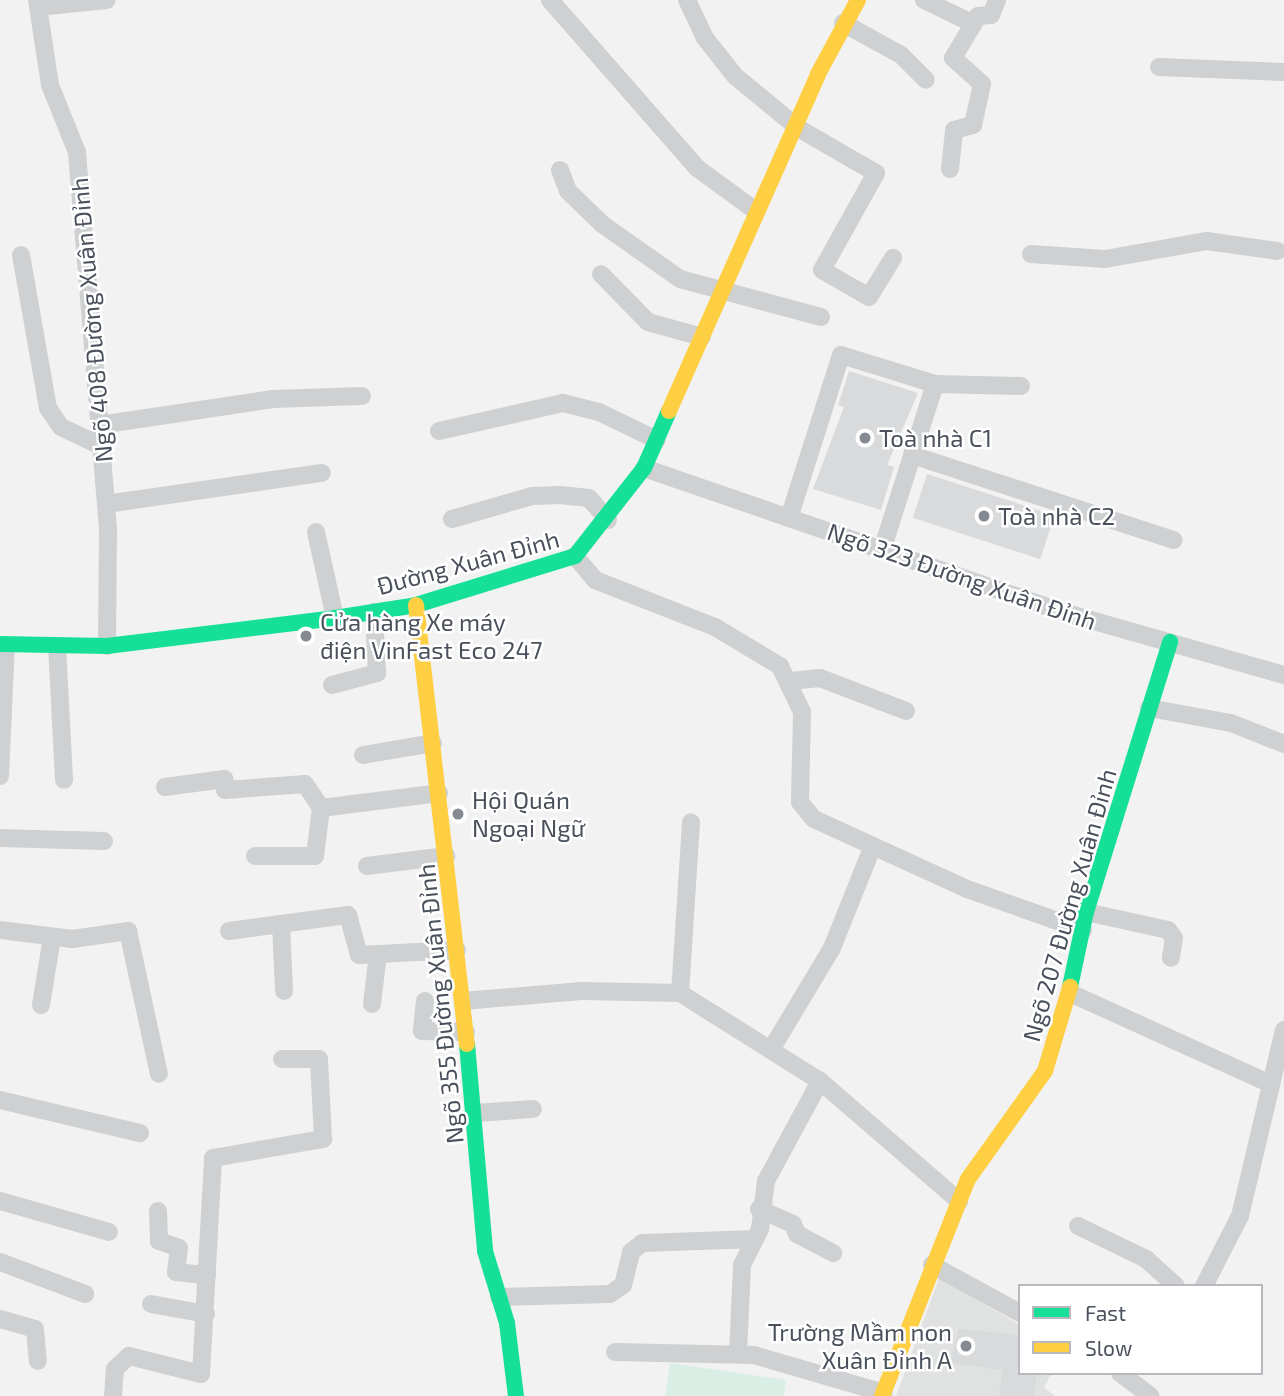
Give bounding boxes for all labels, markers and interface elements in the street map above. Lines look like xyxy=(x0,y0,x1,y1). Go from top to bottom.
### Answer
street label: Ngõ 408 Đường Xuân Đỉnh xyxy=(64,176,118,464)
place label: Toà nhà C1 xyxy=(879,424,992,452)
marker: Toà nhà C1 xyxy=(857,430,873,446)
place label: Toà nhà C2 xyxy=(998,502,1115,530)
marker: Toà nhà C2 xyxy=(976,508,992,524)
street label: Ngõ 323 Đường Xuân Đỉnh xyxy=(824,516,1100,636)
street label: Đường Xuân Đỉnh xyxy=(374,524,562,600)
place label: Cửa hàng Xe máy điện VinFast Eco 247 xyxy=(320,608,543,664)
marker: Cửa hàng Xe máy điện VinFast Eco 247 xyxy=(298,628,314,644)
street label: Ngõ 207 Đường Xuân Đỉnh xyxy=(1016,765,1122,1045)
place label: Hội Quán Ngoại Ngữ xyxy=(472,786,585,842)
marker: Hội Quán Ngoại Ngữ xyxy=(450,806,466,822)
street label: Ngõ 355 Đường Xuân Đỉnh xyxy=(411,863,469,1145)
legend xyxy=(1018,1284,1263,1375)
text: Fast xyxy=(1085,1300,1126,1325)
place label: Trường Mầm non Xuân Đỉnh A xyxy=(768,1318,952,1374)
text: Slow xyxy=(1085,1335,1132,1360)
marker: Trường Mầm non Xuân Đỉnh A xyxy=(958,1338,974,1354)

